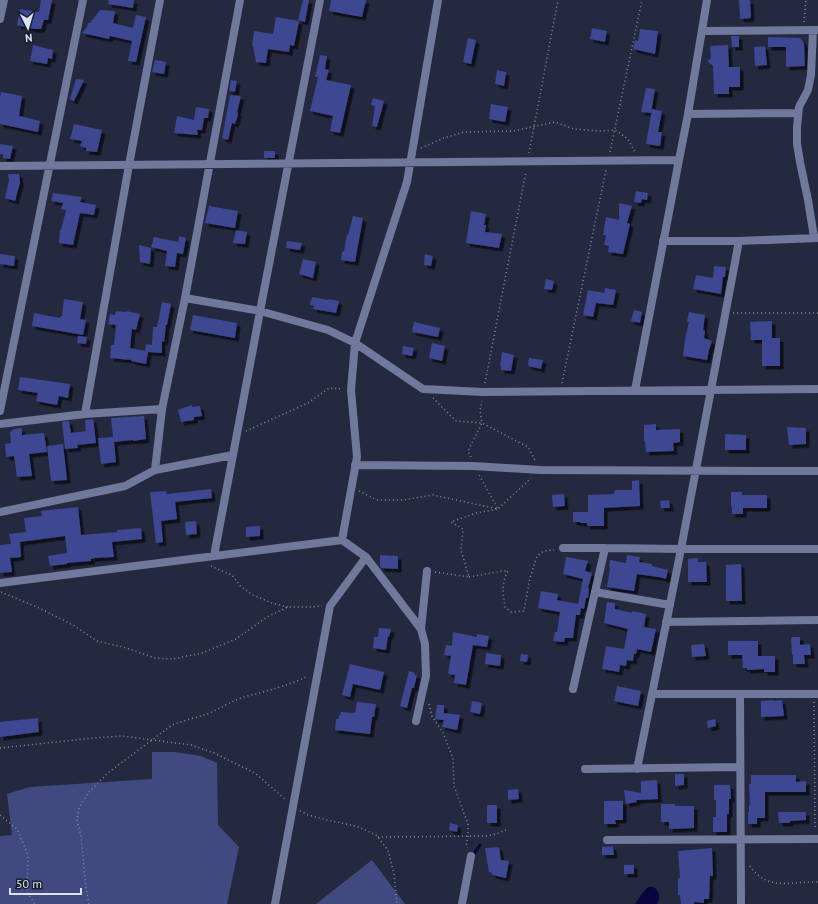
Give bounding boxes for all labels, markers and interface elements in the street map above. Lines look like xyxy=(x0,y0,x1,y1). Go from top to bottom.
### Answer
north arrow xyxy=(8,8,48,48)
text: N xyxy=(25,31,33,45)
scale bar xyxy=(10,870,81,896)
text: 50 m xyxy=(16,876,42,891)

